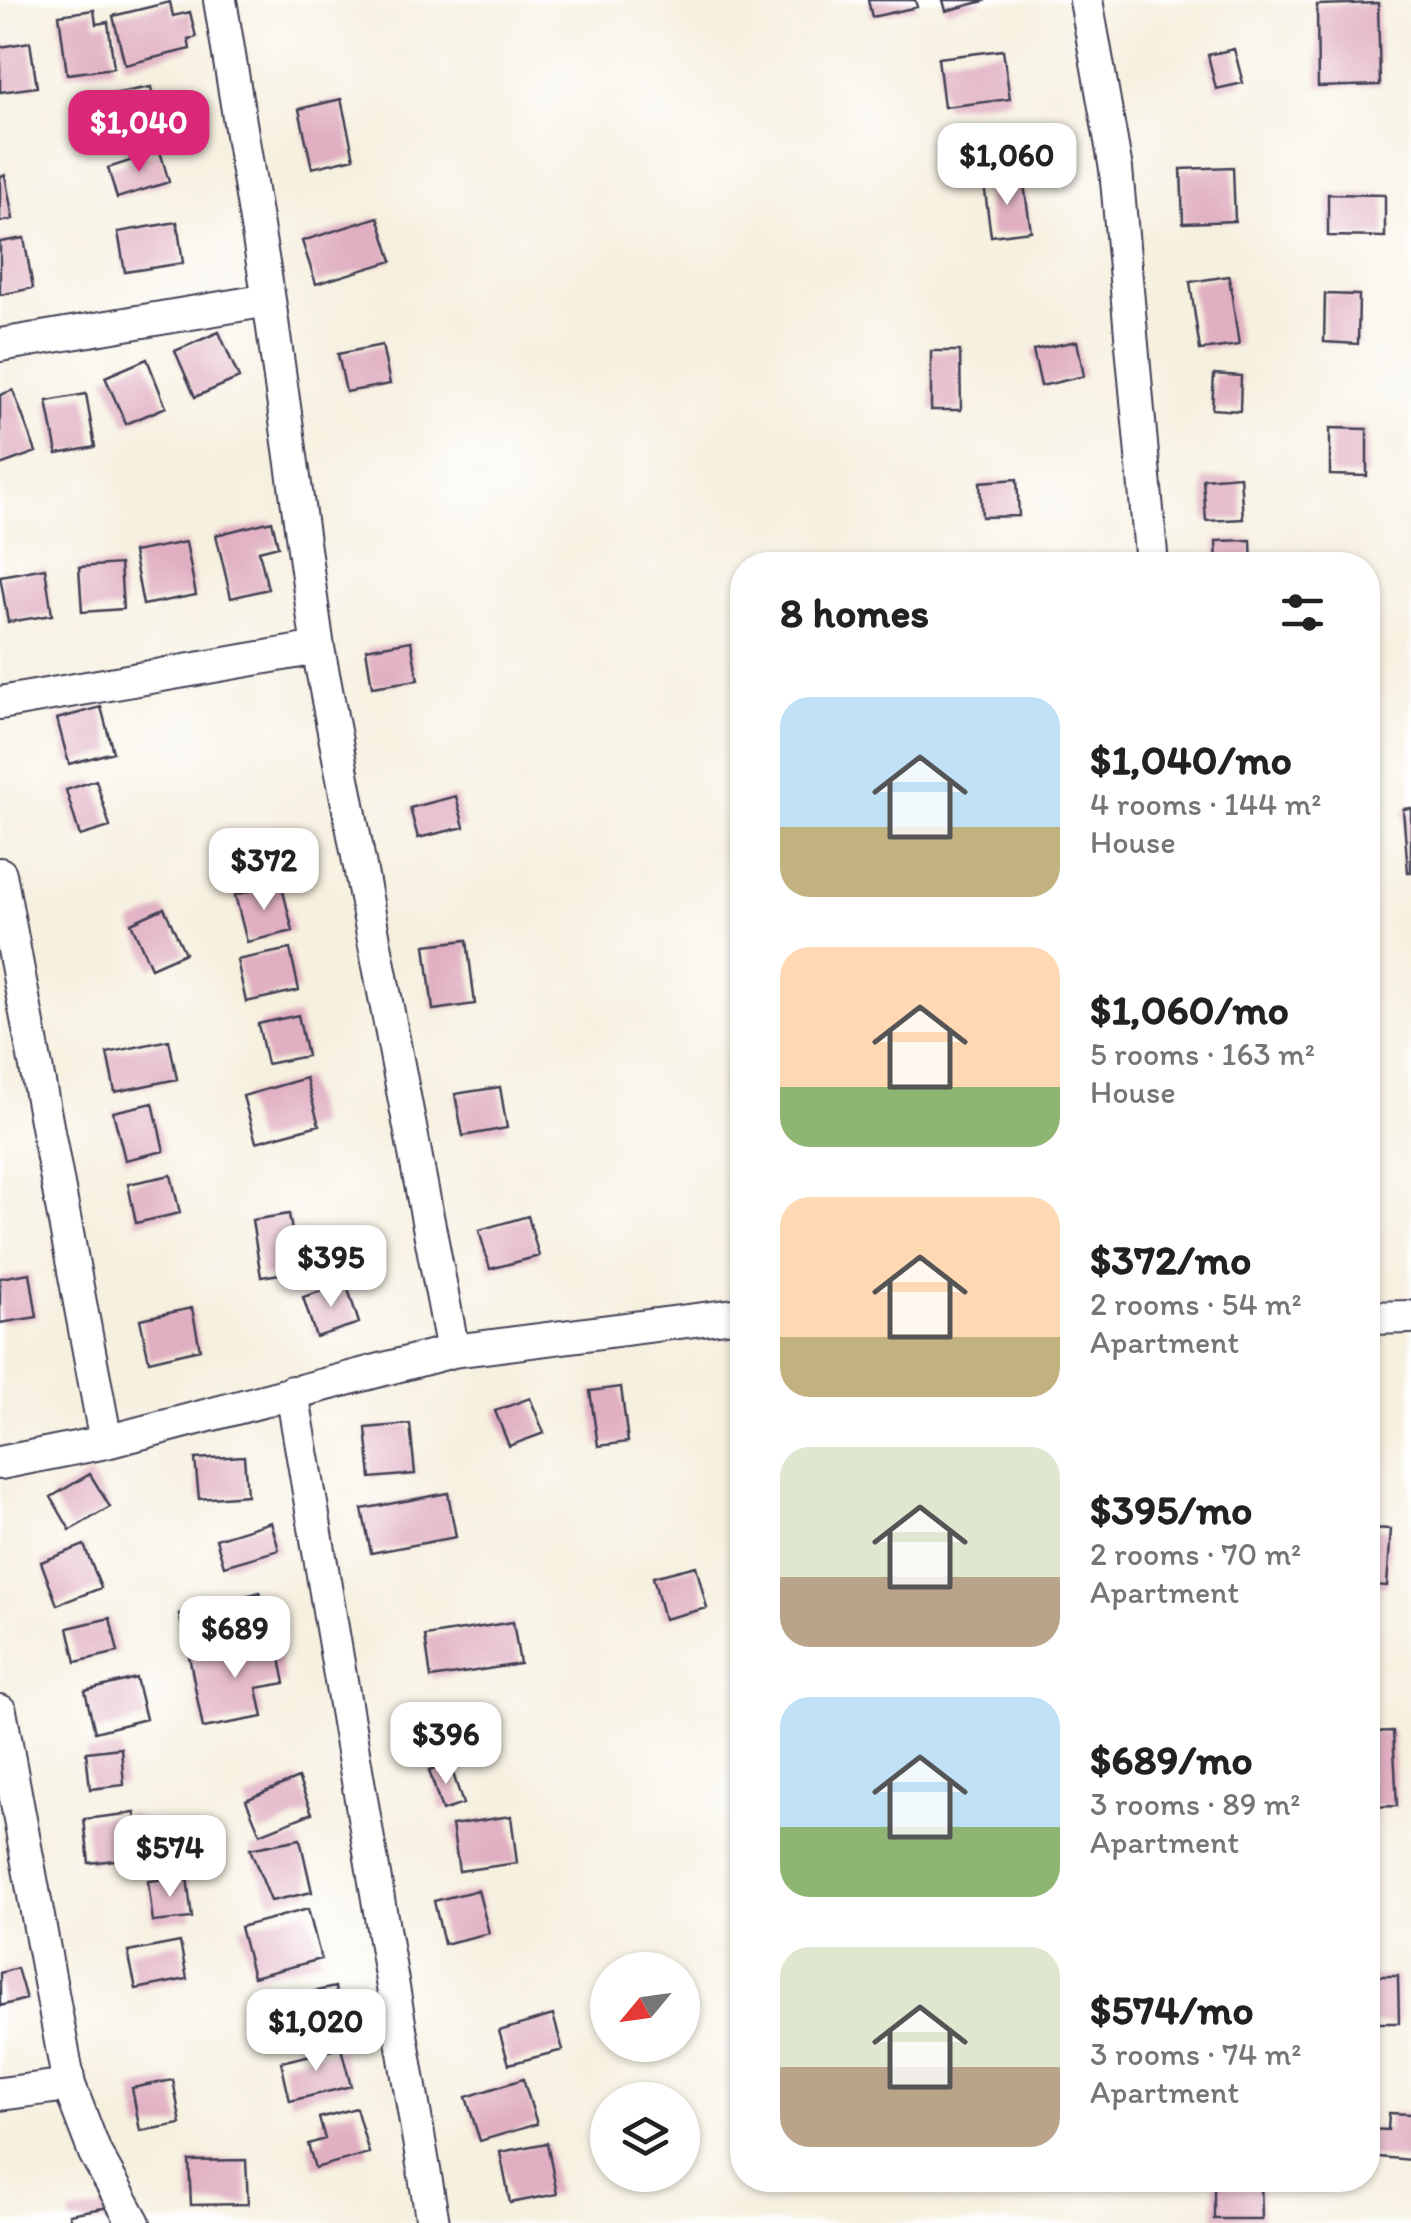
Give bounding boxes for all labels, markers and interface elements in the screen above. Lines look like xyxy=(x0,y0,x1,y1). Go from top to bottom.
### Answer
pin: $1,040 xyxy=(58,90,220,175)
text: $1,040 xyxy=(90,103,188,141)
pin: $1,060 xyxy=(926,123,1088,208)
text: $1,060 xyxy=(959,136,1055,174)
icon: filters xyxy=(1275,585,1330,640)
text: 8 homes xyxy=(780,587,929,638)
text: $1,040/mo xyxy=(1090,734,1292,785)
icon: home xyxy=(860,737,980,857)
text: 4 rooms · 144 m² xyxy=(1090,785,1321,823)
text: House xyxy=(1090,823,1176,861)
pin: $372 xyxy=(205,828,323,913)
text: $372 xyxy=(231,841,297,879)
text: $1,060/mo xyxy=(1090,984,1289,1035)
icon: home xyxy=(860,987,980,1107)
text: 5 rooms · 163 m² xyxy=(1090,1035,1315,1073)
text: House xyxy=(1090,1073,1176,1111)
pin: $395 xyxy=(272,1225,390,1310)
text: $372/mo xyxy=(1090,1234,1251,1285)
icon: home xyxy=(860,1237,980,1357)
text: $395 xyxy=(297,1238,365,1276)
text: 2 rooms · 54 m² xyxy=(1090,1285,1302,1323)
text: Apartment xyxy=(1090,1323,1239,1361)
text: $395/mo xyxy=(1090,1484,1253,1535)
icon: home xyxy=(860,1487,980,1607)
text: 2 rooms · 70 m² xyxy=(1090,1535,1301,1573)
text: Apartment xyxy=(1090,1573,1239,1611)
pin: $689 xyxy=(176,1596,294,1681)
text: $689 xyxy=(201,1609,269,1647)
pin: $396 xyxy=(387,1702,505,1787)
text: $396 xyxy=(412,1715,480,1753)
text: $689/mo xyxy=(1090,1734,1253,1785)
icon: home xyxy=(860,1737,980,1857)
text: 3 rooms · 89 m² xyxy=(1090,1785,1301,1823)
pin: $574 xyxy=(111,1815,229,1900)
text: Apartment xyxy=(1090,1823,1239,1861)
text: $574 xyxy=(136,1828,204,1866)
north arrow xyxy=(590,1952,700,2062)
map controls xyxy=(590,1952,700,2192)
text: $574/mo xyxy=(1090,1984,1254,2035)
icon: home xyxy=(860,1987,980,2107)
pin: $1,020 xyxy=(235,1989,397,2074)
text: $1,020 xyxy=(269,2002,363,2040)
text: 3 rooms · 74 m² xyxy=(1090,2035,1301,2073)
text: Apartment xyxy=(1090,2073,1239,2111)
button: layers xyxy=(590,2082,700,2192)

